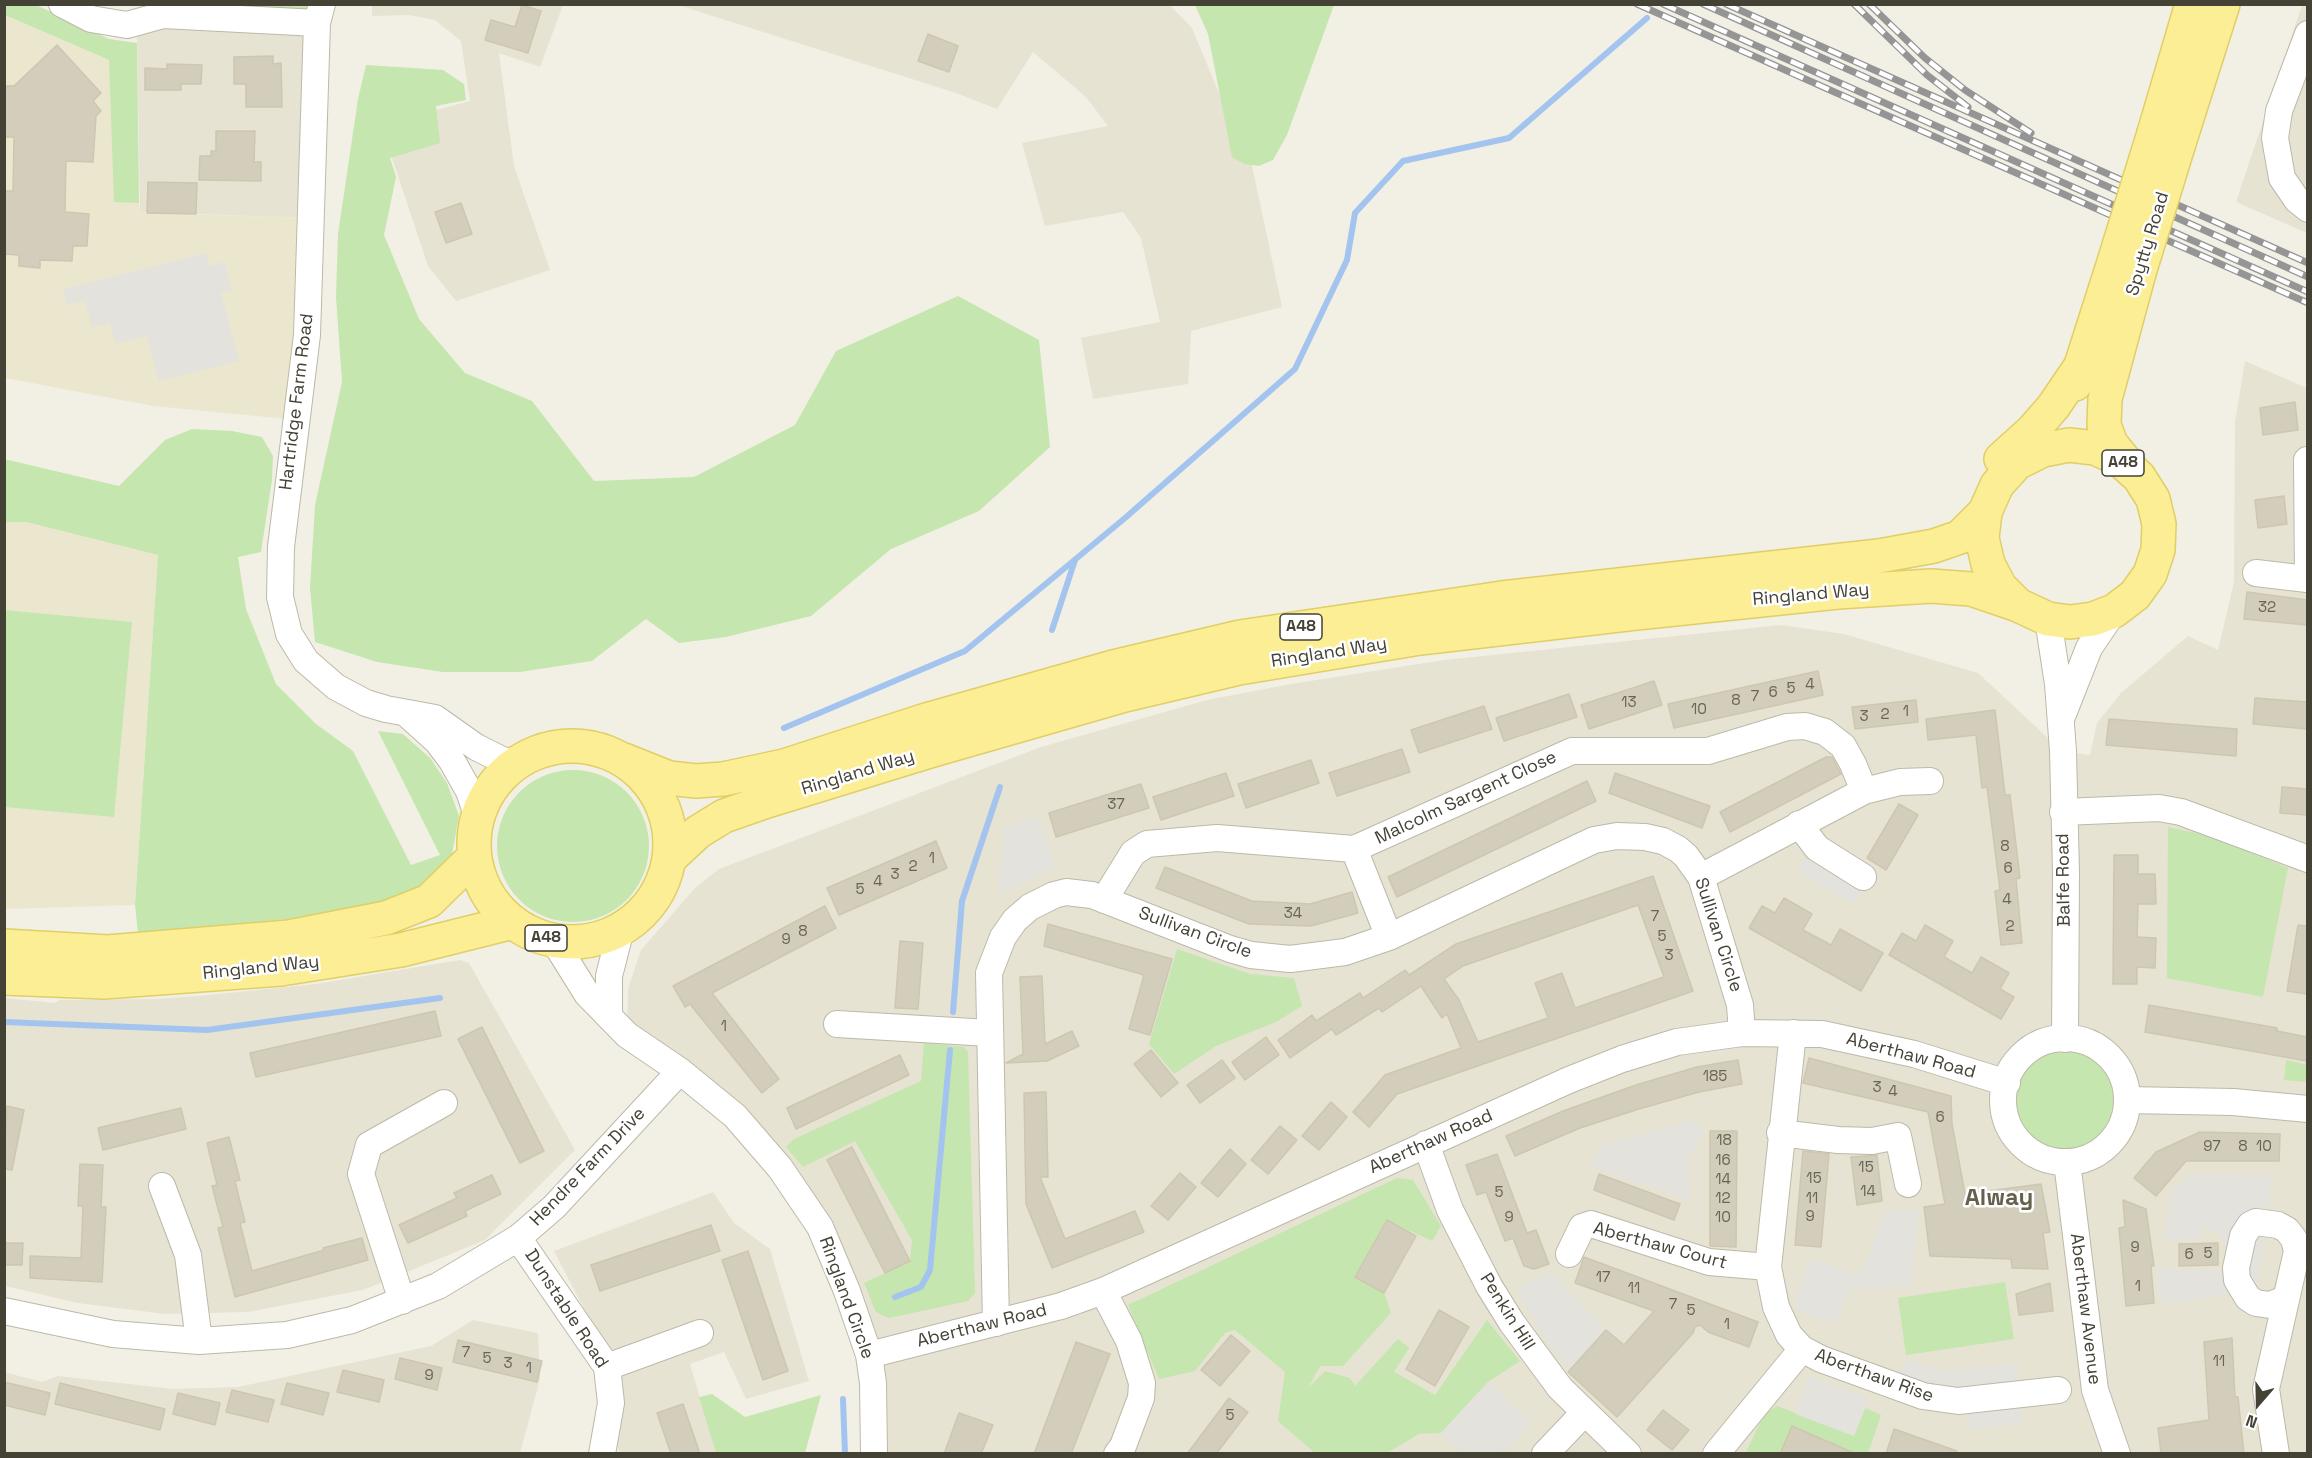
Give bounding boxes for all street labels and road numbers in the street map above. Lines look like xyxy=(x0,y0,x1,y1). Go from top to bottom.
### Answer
street label: Spytty Road xyxy=(2122,189,2174,299)
street label: Hartridge Farm Road xyxy=(275,312,319,492)
road number: A48 xyxy=(2102,450,2144,476)
street label: Ringland Way xyxy=(1752,579,1870,611)
road number: A48 xyxy=(1280,614,1322,640)
street label: Ringland Way xyxy=(1269,633,1389,673)
street label: Ringland Way xyxy=(799,746,917,800)
street label: Malcolm Sargent Close xyxy=(1372,746,1560,850)
street label: Balfe Road xyxy=(2052,833,2076,927)
street label: Sullivan Circle xyxy=(1689,875,1747,995)
street label: Sullivan Circle xyxy=(1135,903,1255,963)
road number: A48 xyxy=(525,925,567,951)
street label: Ringland Way xyxy=(202,951,320,985)
street label: Aberthaw Road xyxy=(1844,1028,1978,1084)
street label: Hendre Farm Drive xyxy=(526,1103,650,1231)
street label: Aberthaw Road xyxy=(1366,1105,1496,1179)
street label: Aberthaw Court xyxy=(1591,1218,1729,1274)
street label: Aberthaw Avenue xyxy=(2065,1232,2105,1386)
street label: Ringland Circle xyxy=(814,1234,878,1362)
street label: Dunstable Road xyxy=(520,1246,612,1372)
street label: Penkin Hill xyxy=(1475,1269,1539,1355)
street label: Aberthaw Road xyxy=(915,1299,1049,1353)
street label: Aberthaw Rise xyxy=(1812,1345,1936,1407)

